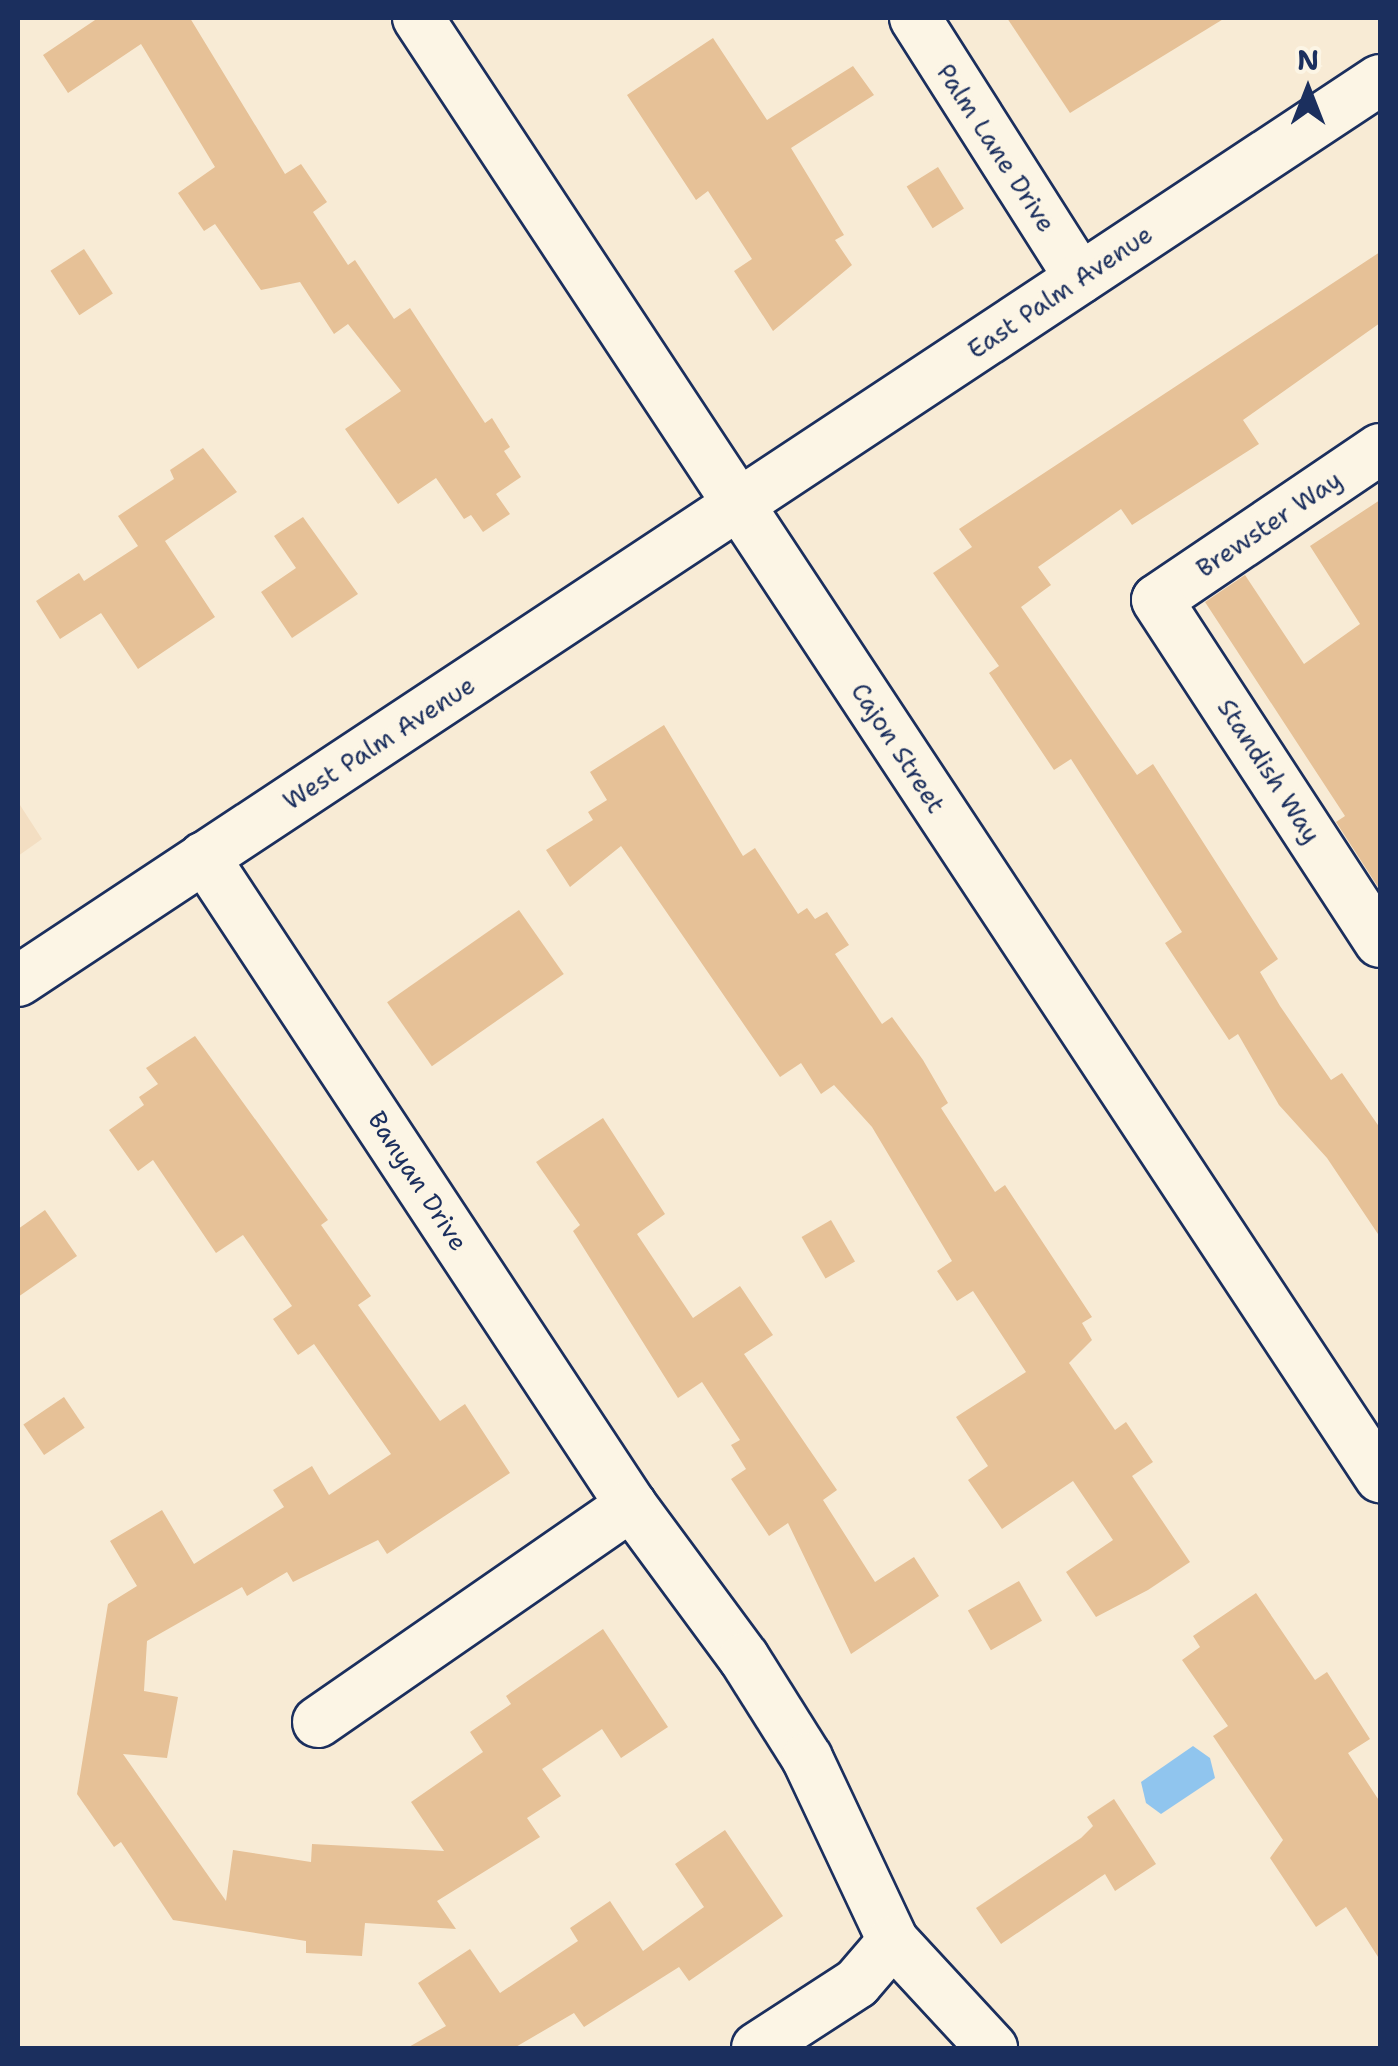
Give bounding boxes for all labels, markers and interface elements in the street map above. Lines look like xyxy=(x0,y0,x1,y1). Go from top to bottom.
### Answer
north arrow xyxy=(1258,40,1358,140)
text: N xyxy=(1297,41,1319,79)
street label: Palm Lane Drive xyxy=(930,58,1062,238)
street label: East Palm Avenue xyxy=(962,219,1158,365)
street label: Brewster Way xyxy=(1191,464,1347,584)
street label: West Palm Avenue xyxy=(277,670,481,816)
street label: Cajon Street xyxy=(845,677,951,819)
street label: Standish Way xyxy=(1211,693,1327,849)
street label: Banyan Drive xyxy=(362,1106,474,1256)

